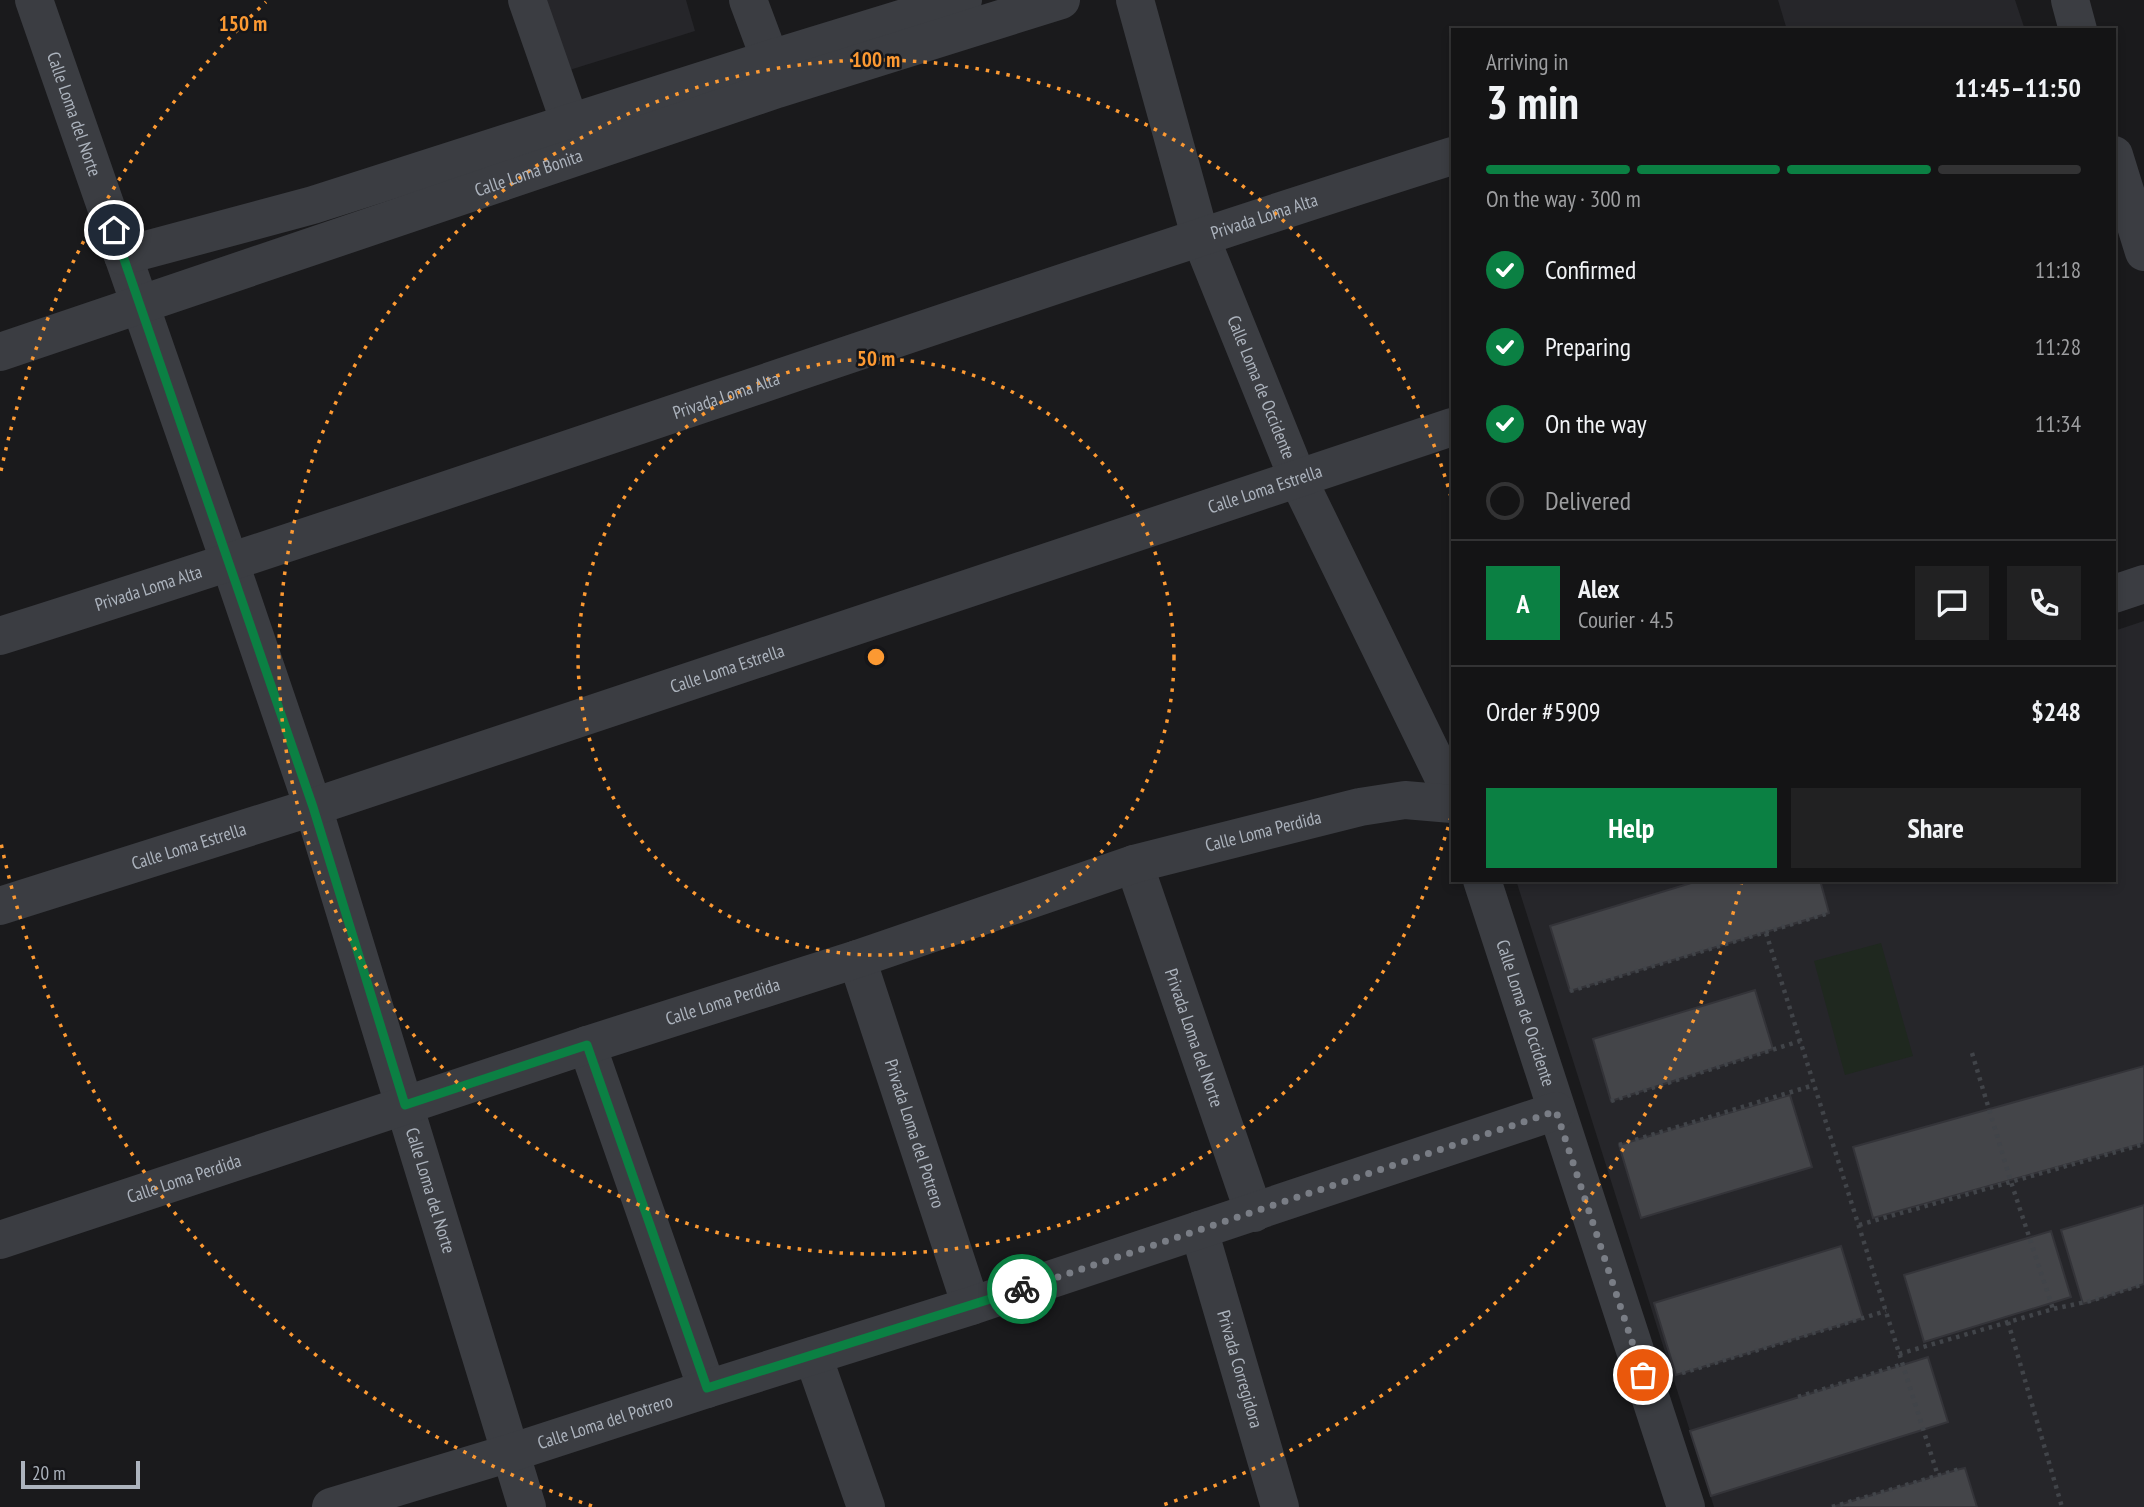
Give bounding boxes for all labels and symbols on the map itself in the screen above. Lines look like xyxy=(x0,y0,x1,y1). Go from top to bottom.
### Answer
text: 150 m xyxy=(219,10,267,37)
text: 100 m xyxy=(852,46,900,73)
street label: Calle Loma del Norte xyxy=(42,49,107,179)
street label: Calle Loma Bonita xyxy=(471,144,585,202)
street label: Privada Loma Alta xyxy=(1208,188,1320,244)
pin xyxy=(84,200,144,260)
street label: Calle Loma de Occidente xyxy=(1222,312,1301,462)
text: 50 m xyxy=(857,345,895,372)
street label: Privada Loma Alta xyxy=(670,367,782,424)
street label: Calle Loma Estrella xyxy=(1205,459,1325,519)
street label: Privada Loma Alta xyxy=(92,560,205,616)
street label: Calle Loma Estrella xyxy=(667,639,787,698)
centre of rings xyxy=(864,645,888,669)
street label: Calle Loma Perdida xyxy=(1203,805,1323,857)
street label: Calle Loma Estrella xyxy=(128,817,249,875)
street label: Calle Loma de Occidente xyxy=(1491,937,1560,1089)
street label: Privada Loma del Norte xyxy=(1160,966,1229,1110)
street label: Calle Loma Perdida xyxy=(663,972,783,1030)
street label: Privada Loma del Potrero xyxy=(880,1056,950,1211)
street label: Calle Loma del Norte xyxy=(401,1125,461,1256)
street label: Calle Loma Perdida xyxy=(124,1149,244,1208)
courier xyxy=(987,1254,1057,1324)
street label: Privada Corregidora xyxy=(1212,1307,1268,1431)
pin xyxy=(1613,1345,1673,1405)
street label: Calle Loma del Potrero xyxy=(534,1389,676,1454)
scale bar xyxy=(21,1458,140,1490)

